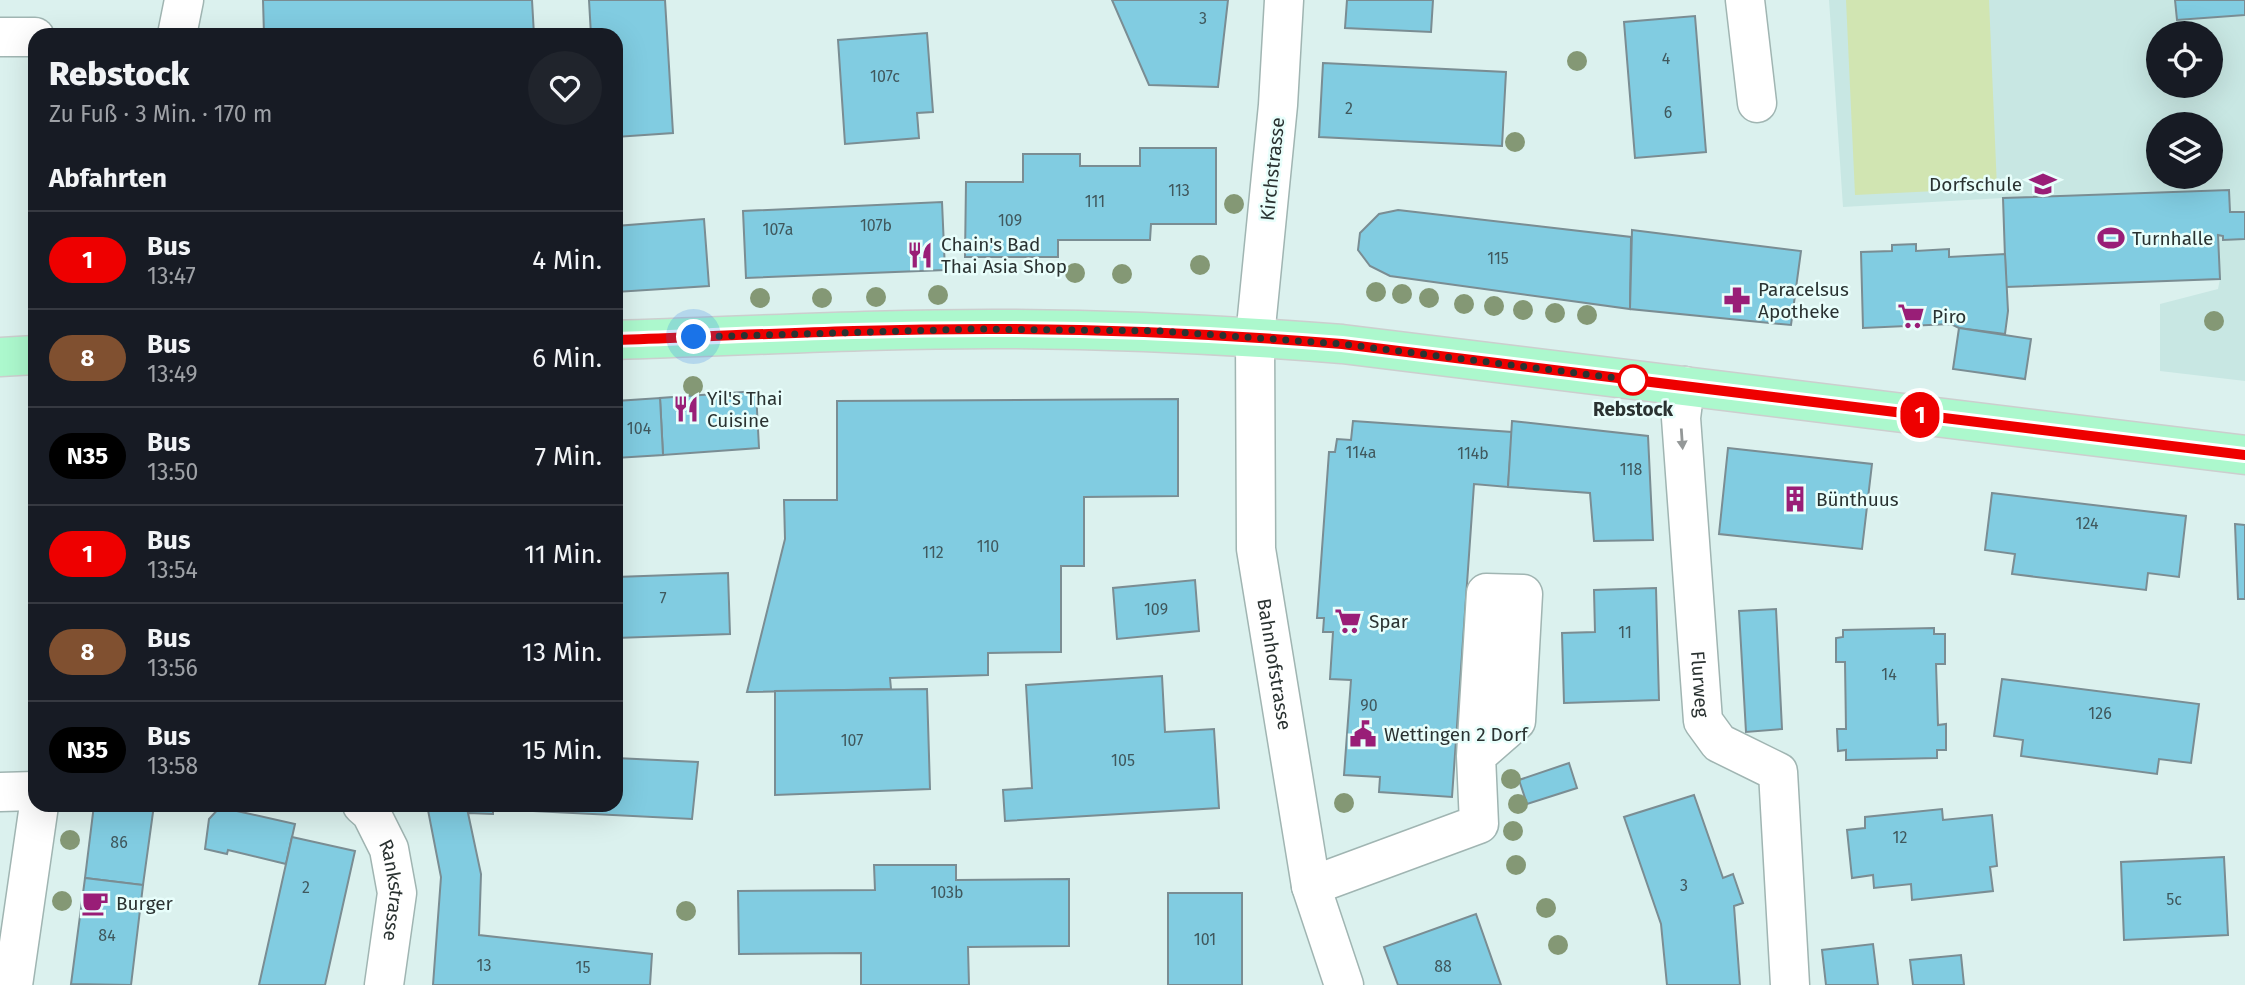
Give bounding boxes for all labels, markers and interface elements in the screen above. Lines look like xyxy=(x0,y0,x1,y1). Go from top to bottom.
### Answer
house number: 3 xyxy=(1199,9,1207,28)
map controls xyxy=(2146,21,2223,189)
button: locate xyxy=(2146,21,2223,98)
house number: 4 xyxy=(1662,49,1671,68)
button: heart xyxy=(528,51,602,125)
text: Rebstock xyxy=(49,54,189,94)
house number: 107c xyxy=(870,67,900,86)
house number: 2 xyxy=(1345,99,1353,118)
text: Zu Fuß · 3 Min. · 170 m xyxy=(49,100,272,128)
house number: 6 xyxy=(1664,103,1672,122)
button: layers xyxy=(2146,112,2223,189)
street label: Kirchstrasse xyxy=(1256,116,1289,222)
text: Abfahrten xyxy=(49,163,167,194)
school or university icon: Dorfschule xyxy=(2028,169,2058,199)
place label: Dorfschule xyxy=(1929,173,2022,196)
house number: 113 xyxy=(1168,181,1190,200)
house number: 111 xyxy=(1085,192,1105,211)
house number: 109 xyxy=(998,211,1022,230)
house number: 107b xyxy=(860,216,892,235)
house number: 107a xyxy=(763,220,793,239)
sports icon: Turnhalle xyxy=(2096,223,2126,253)
place label: Turnhalle xyxy=(2132,227,2213,250)
text: Bus xyxy=(147,231,190,262)
place label: Chain's Bad Thai Asia Shop xyxy=(941,233,1067,278)
restaurant icon: Chain's Bad Thai Asia Shop xyxy=(905,240,935,270)
text: 4 Min. xyxy=(532,245,602,276)
text: 1 xyxy=(82,246,93,274)
house number: 115 xyxy=(1487,249,1509,268)
text: 13:47 xyxy=(147,262,196,290)
place label: Paracelsus Apotheke xyxy=(1758,278,1849,323)
pharmacy icon: Paracelsus Apotheke xyxy=(1722,285,1752,315)
supermarket icon: Piro xyxy=(1896,301,1926,331)
place label: Piro xyxy=(1932,305,1966,328)
your location xyxy=(676,319,711,354)
text: Bus xyxy=(147,329,190,360)
text: 6 Min. xyxy=(532,343,602,374)
text: 8 xyxy=(81,344,94,372)
text: 13:49 xyxy=(147,360,198,388)
marker: Rebstock xyxy=(1618,365,1648,395)
place label: Yil's Thai Cuisine xyxy=(707,387,783,432)
line badge: 1 xyxy=(1897,392,1943,438)
restaurant icon: Yil's Thai Cuisine xyxy=(671,394,701,424)
place label: Rebstock xyxy=(1593,398,1674,421)
text: 1 xyxy=(1914,401,1926,429)
house number: 104 xyxy=(627,419,652,438)
text: Bus xyxy=(147,427,190,458)
one-way arrow xyxy=(1677,428,1688,450)
text: 7 Min. xyxy=(535,441,602,472)
text: N35 xyxy=(67,442,108,470)
house number: 114a xyxy=(1346,443,1376,462)
house number: 114b xyxy=(1457,444,1489,463)
text: 13:50 xyxy=(147,458,198,486)
house number: 118 xyxy=(1620,460,1642,479)
building icon: Bünthuus xyxy=(1780,484,1810,514)
place label: Bünthuus xyxy=(1816,488,1899,511)
house number: 124 xyxy=(2076,514,2099,533)
text: Bus xyxy=(147,525,190,556)
house number: 110 xyxy=(977,537,999,556)
text: 11 Min. xyxy=(524,539,602,570)
text: 1 xyxy=(82,540,93,568)
house number: 112 xyxy=(922,543,944,562)
text: 13:54 xyxy=(147,556,198,584)
house number: 7 xyxy=(659,589,667,608)
street label: Bahnhofstrasse xyxy=(1252,597,1296,732)
house number: 109 xyxy=(1144,600,1168,619)
supermarket icon: Spar xyxy=(1333,606,1363,636)
place label: Spar xyxy=(1369,610,1409,633)
text: Bus xyxy=(147,623,190,654)
house number: 11 xyxy=(1618,623,1632,642)
text: 13 Min. xyxy=(522,637,602,668)
text: 8 xyxy=(81,638,94,666)
street label: Flurweg xyxy=(1686,650,1714,718)
text: 13:56 xyxy=(147,654,198,682)
house number: 14 xyxy=(1881,665,1897,684)
house number: 90 xyxy=(1360,696,1378,715)
house number: 126 xyxy=(2088,704,2112,723)
public building icon: Wettingen 2 Dorf xyxy=(1348,719,1378,749)
text: Bus xyxy=(147,721,190,752)
place label: Wettingen 2 Dorf xyxy=(1384,723,1529,746)
house number: 107 xyxy=(841,731,863,750)
text: 15 Min. xyxy=(522,735,602,766)
text: N35 xyxy=(67,736,108,764)
house number: 105 xyxy=(1111,751,1135,770)
text: 13:58 xyxy=(147,752,198,780)
house number: 12 xyxy=(1893,828,1907,847)
house number: 86 xyxy=(110,833,128,852)
street label: Rankstrasse xyxy=(374,835,408,943)
house number: 3 xyxy=(1680,876,1688,895)
house number: 2 xyxy=(302,878,310,897)
house number: 103b xyxy=(930,883,964,902)
cafe icon: Burger xyxy=(80,888,110,918)
house number: 5c xyxy=(2166,890,2182,909)
place label: Burger xyxy=(116,892,174,915)
house number: 84 xyxy=(98,926,116,945)
house number: 101 xyxy=(1194,930,1216,949)
house number: 13 xyxy=(477,956,491,975)
house number: 88 xyxy=(1434,957,1452,976)
house number: 15 xyxy=(576,958,590,977)

